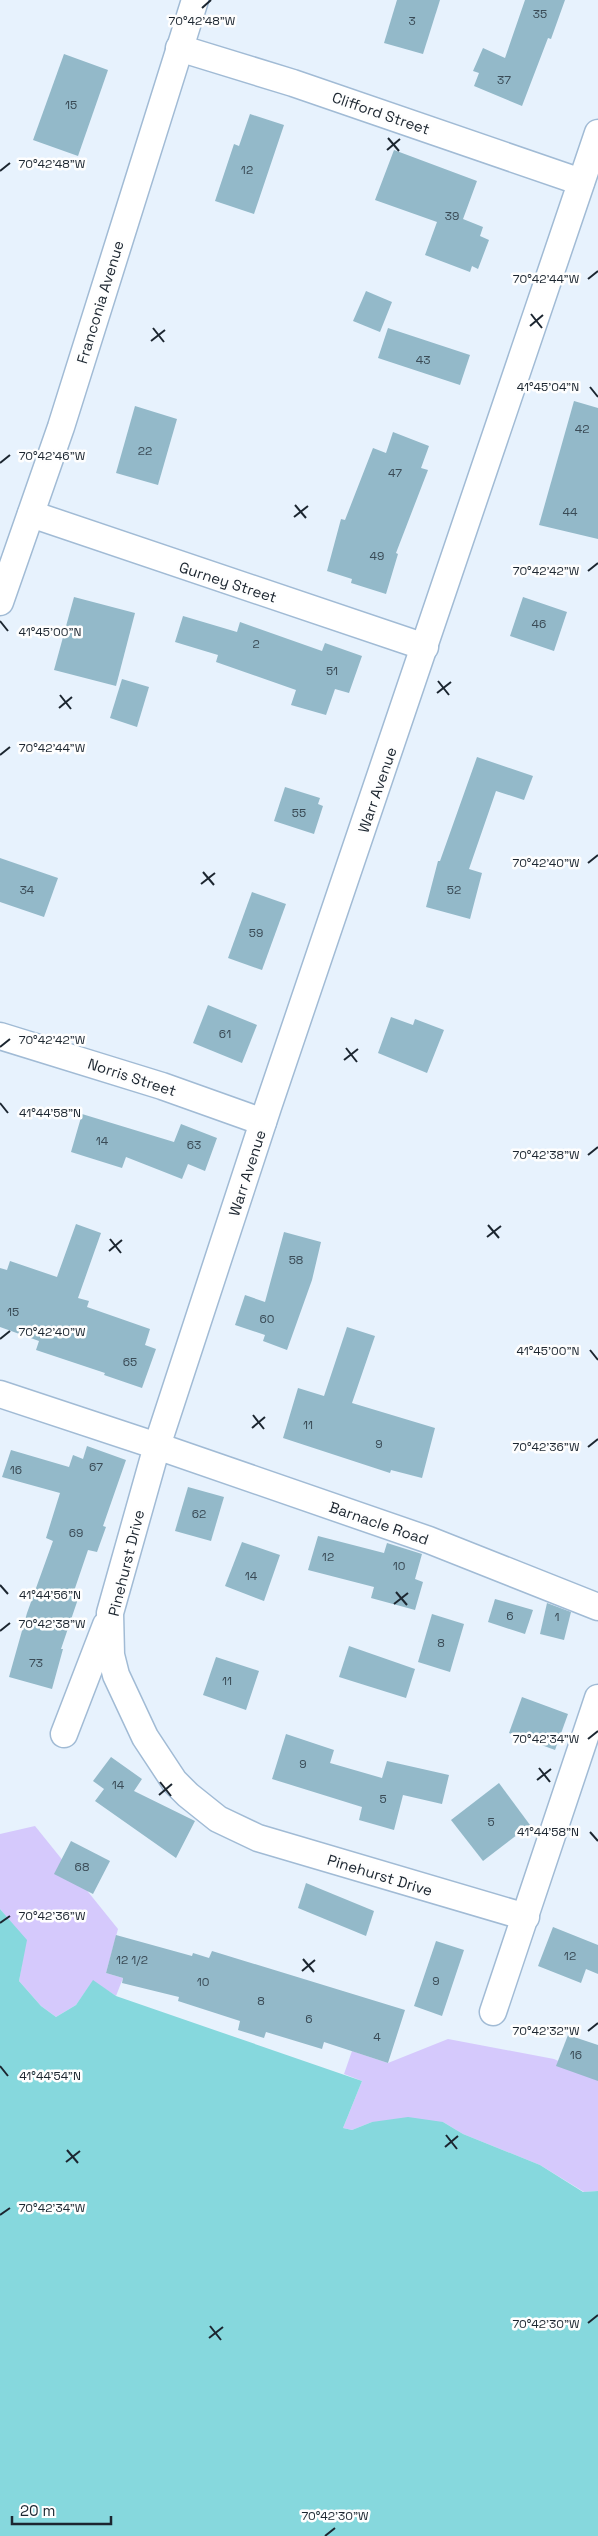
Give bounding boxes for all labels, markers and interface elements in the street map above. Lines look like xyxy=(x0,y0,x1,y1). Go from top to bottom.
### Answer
house number: 35 xyxy=(533,6,547,22)
text: 70°42'48"W xyxy=(169,13,236,29)
house number: 3 xyxy=(408,13,416,29)
house number: 37 xyxy=(497,72,511,88)
street label: Clifford Street xyxy=(330,87,432,139)
house number: 15 xyxy=(65,97,77,113)
text: 70°42'48"W xyxy=(19,156,86,172)
house number: 12 xyxy=(241,162,253,178)
house number: 39 xyxy=(445,208,459,224)
street label: Franconia Avenue xyxy=(72,238,128,366)
text: 70°42'44"W xyxy=(513,271,580,287)
house number: 43 xyxy=(416,352,430,368)
text: 41°45'04"N xyxy=(517,379,579,395)
house number: 42 xyxy=(575,421,589,437)
house number: 22 xyxy=(138,443,152,459)
text: 70°42'46"W xyxy=(19,448,86,464)
house number: 47 xyxy=(388,465,402,481)
house number: 44 xyxy=(562,504,578,520)
house number: 49 xyxy=(370,548,384,564)
street label: Gurney Street xyxy=(177,557,279,607)
text: 70°42'42"W xyxy=(513,563,580,579)
house number: 46 xyxy=(532,616,546,632)
text: 41°45'00"N xyxy=(19,624,81,640)
house number: 2 xyxy=(252,636,260,652)
house number: 51 xyxy=(326,663,338,679)
text: 70°42'44"W xyxy=(19,740,86,756)
street label: Warr Avenue xyxy=(353,744,401,835)
house number: 55 xyxy=(292,805,306,821)
text: 70°42'40"W xyxy=(513,855,580,871)
house number: 34 xyxy=(20,882,35,898)
house number: 52 xyxy=(447,882,461,898)
house number: 59 xyxy=(249,925,263,941)
house number: 61 xyxy=(219,1026,231,1042)
text: 70°42'42"W xyxy=(19,1032,86,1048)
street label: Norris Street xyxy=(85,1054,179,1100)
text: 41°44'58"N xyxy=(19,1105,81,1121)
street label: Warr Avenue xyxy=(224,1127,270,1219)
house number: 14 xyxy=(96,1133,109,1149)
house number: 63 xyxy=(187,1137,201,1153)
text: 70°42'38"W xyxy=(512,1147,580,1163)
house number: 58 xyxy=(289,1252,303,1268)
house number: 15 xyxy=(7,1304,19,1320)
house number: 60 xyxy=(259,1311,275,1327)
text: 70°42'40"W xyxy=(19,1324,86,1340)
text: 41°45'00"N xyxy=(517,1343,579,1359)
house number: 65 xyxy=(123,1354,137,1370)
house number: 11 xyxy=(303,1417,313,1433)
house number: 9 xyxy=(375,1436,383,1452)
text: 70°42'36"W xyxy=(513,1439,580,1455)
house number: 67 xyxy=(89,1459,103,1475)
house number: 16 xyxy=(10,1462,22,1478)
street label: Barnacle Road xyxy=(327,1497,431,1549)
house number: 62 xyxy=(192,1506,206,1522)
street label: Pinehurst Drive xyxy=(104,1508,148,1618)
house number: 69 xyxy=(69,1525,83,1541)
house number: 12 xyxy=(322,1549,334,1565)
house number: 10 xyxy=(393,1558,405,1574)
house number: 14 xyxy=(245,1568,258,1584)
text: 41°44'56"N xyxy=(19,1587,81,1603)
house number: 6 xyxy=(506,1608,514,1624)
house number: 1 xyxy=(554,1609,560,1625)
text: 70°42'38"W xyxy=(18,1616,86,1632)
house number: 8 xyxy=(437,1635,445,1651)
house number: 73 xyxy=(29,1655,43,1671)
house number: 11 xyxy=(222,1673,232,1689)
text: 70°42'34"W xyxy=(513,1731,580,1747)
house number: 9 xyxy=(299,1756,307,1772)
house number: 14 xyxy=(112,1777,125,1793)
house number: 5 xyxy=(379,1791,387,1807)
house number: 5 xyxy=(487,1814,495,1830)
text: 41°44'58"N xyxy=(517,1824,579,1840)
street label: Pinehurst Drive xyxy=(325,1850,435,1900)
house number: 68 xyxy=(75,1859,89,1875)
text: 70°42'36"W xyxy=(19,1908,86,1924)
house number: 12 xyxy=(564,1948,576,1964)
house number: 12 1/2 xyxy=(116,1952,148,1968)
house number: 9 xyxy=(432,1973,440,1989)
house number: 10 xyxy=(197,1974,209,1990)
house number: 8 xyxy=(257,1993,265,2009)
house number: 6 xyxy=(305,2011,313,2027)
text: 70°42'32"W xyxy=(513,2023,580,2039)
house number: 4 xyxy=(373,2029,381,2045)
house number: 16 xyxy=(570,2047,582,2063)
text: 41°44'54"N xyxy=(19,2068,81,2084)
text: 70°42'34"W xyxy=(19,2200,86,2216)
text: 70°42'30"W xyxy=(512,2316,580,2332)
scale bar xyxy=(12,2494,111,2526)
text: 20 m xyxy=(20,2501,55,2520)
text: 70°42'30"W xyxy=(301,2508,369,2524)

